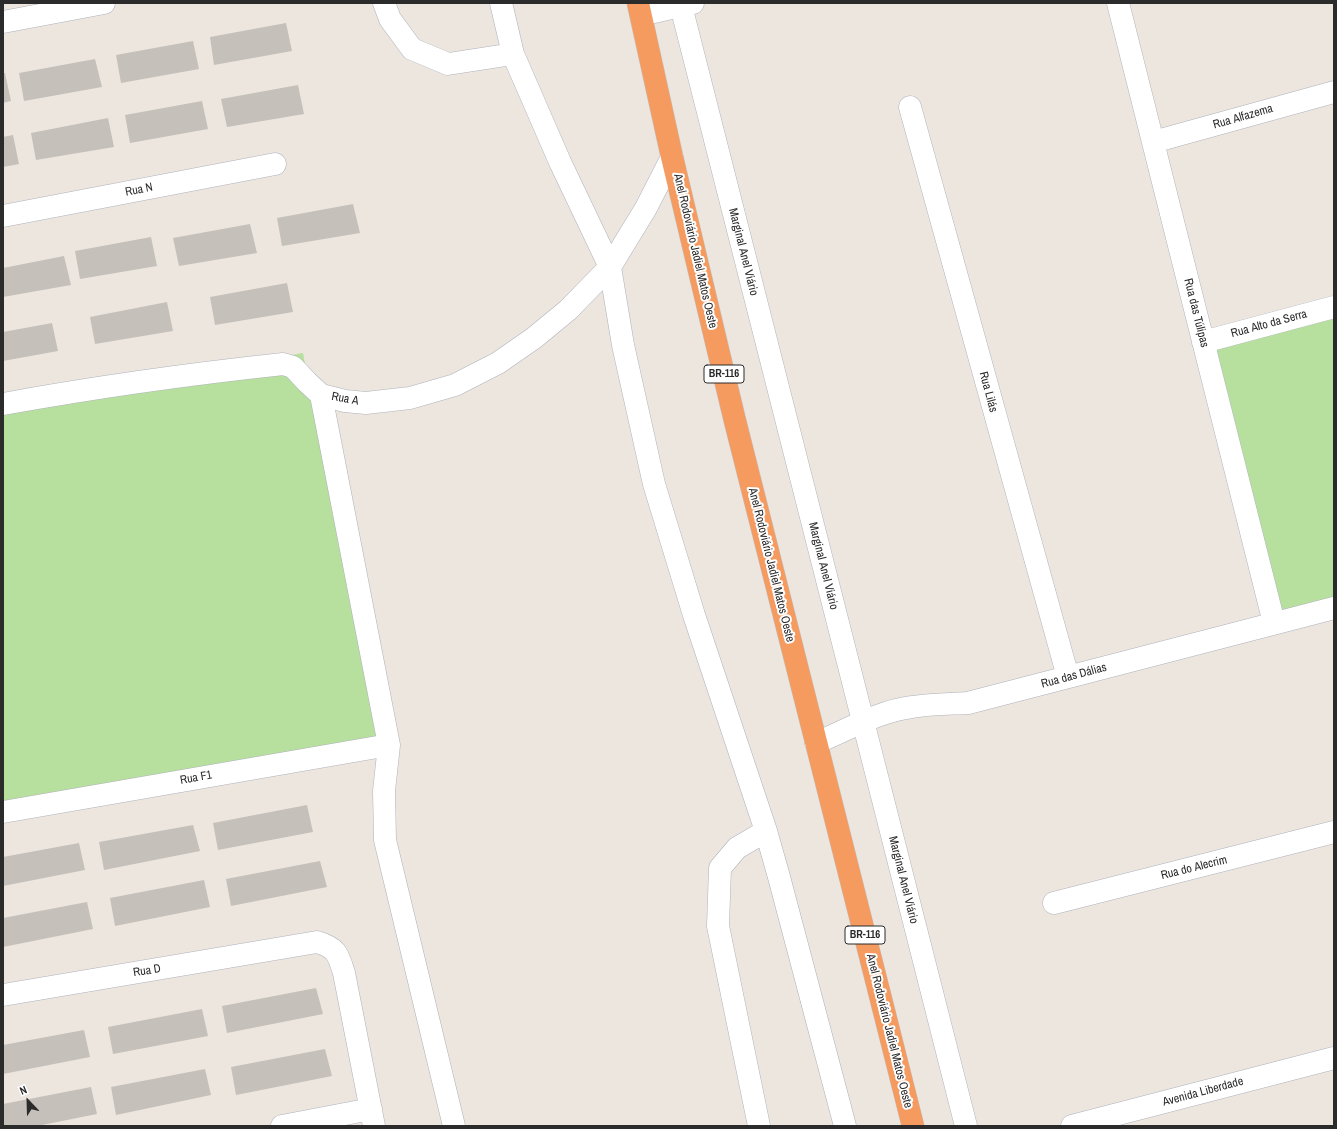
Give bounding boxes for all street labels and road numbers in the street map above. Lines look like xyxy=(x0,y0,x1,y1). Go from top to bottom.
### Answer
street label: Rua Alfazema xyxy=(1211,102,1275,132)
street label: Anel Rodoviário Jadiel Matos Oeste xyxy=(670,172,720,330)
street label: Rua N xyxy=(124,180,154,200)
street label: Marginal Anel Viário xyxy=(725,207,761,297)
street label: Rua das Túlipas xyxy=(1180,277,1212,349)
street label: Rua Alto da Serra xyxy=(1229,307,1309,341)
road number: BR-116 xyxy=(704,365,744,383)
street label: Rua Lilás xyxy=(976,370,1000,414)
street label: Rua A xyxy=(330,390,360,408)
street label: Anel Rodoviário Jadiel Matos Oeste xyxy=(745,487,797,643)
street label: Marginal Anel Viário xyxy=(805,521,841,611)
street label: Rua das Dálias xyxy=(1040,660,1108,692)
street label: Rua F1 xyxy=(179,768,213,788)
street label: Marginal Anel Viário xyxy=(885,835,921,925)
street label: Rua do Alecrim xyxy=(1159,853,1229,883)
road number: BR-116 xyxy=(845,926,885,944)
street label: Anel Rodoviário Jadiel Matos Oeste xyxy=(863,953,915,1109)
street label: Rua D xyxy=(132,962,162,980)
street label: Avenida Liberdade xyxy=(1161,1074,1245,1110)

